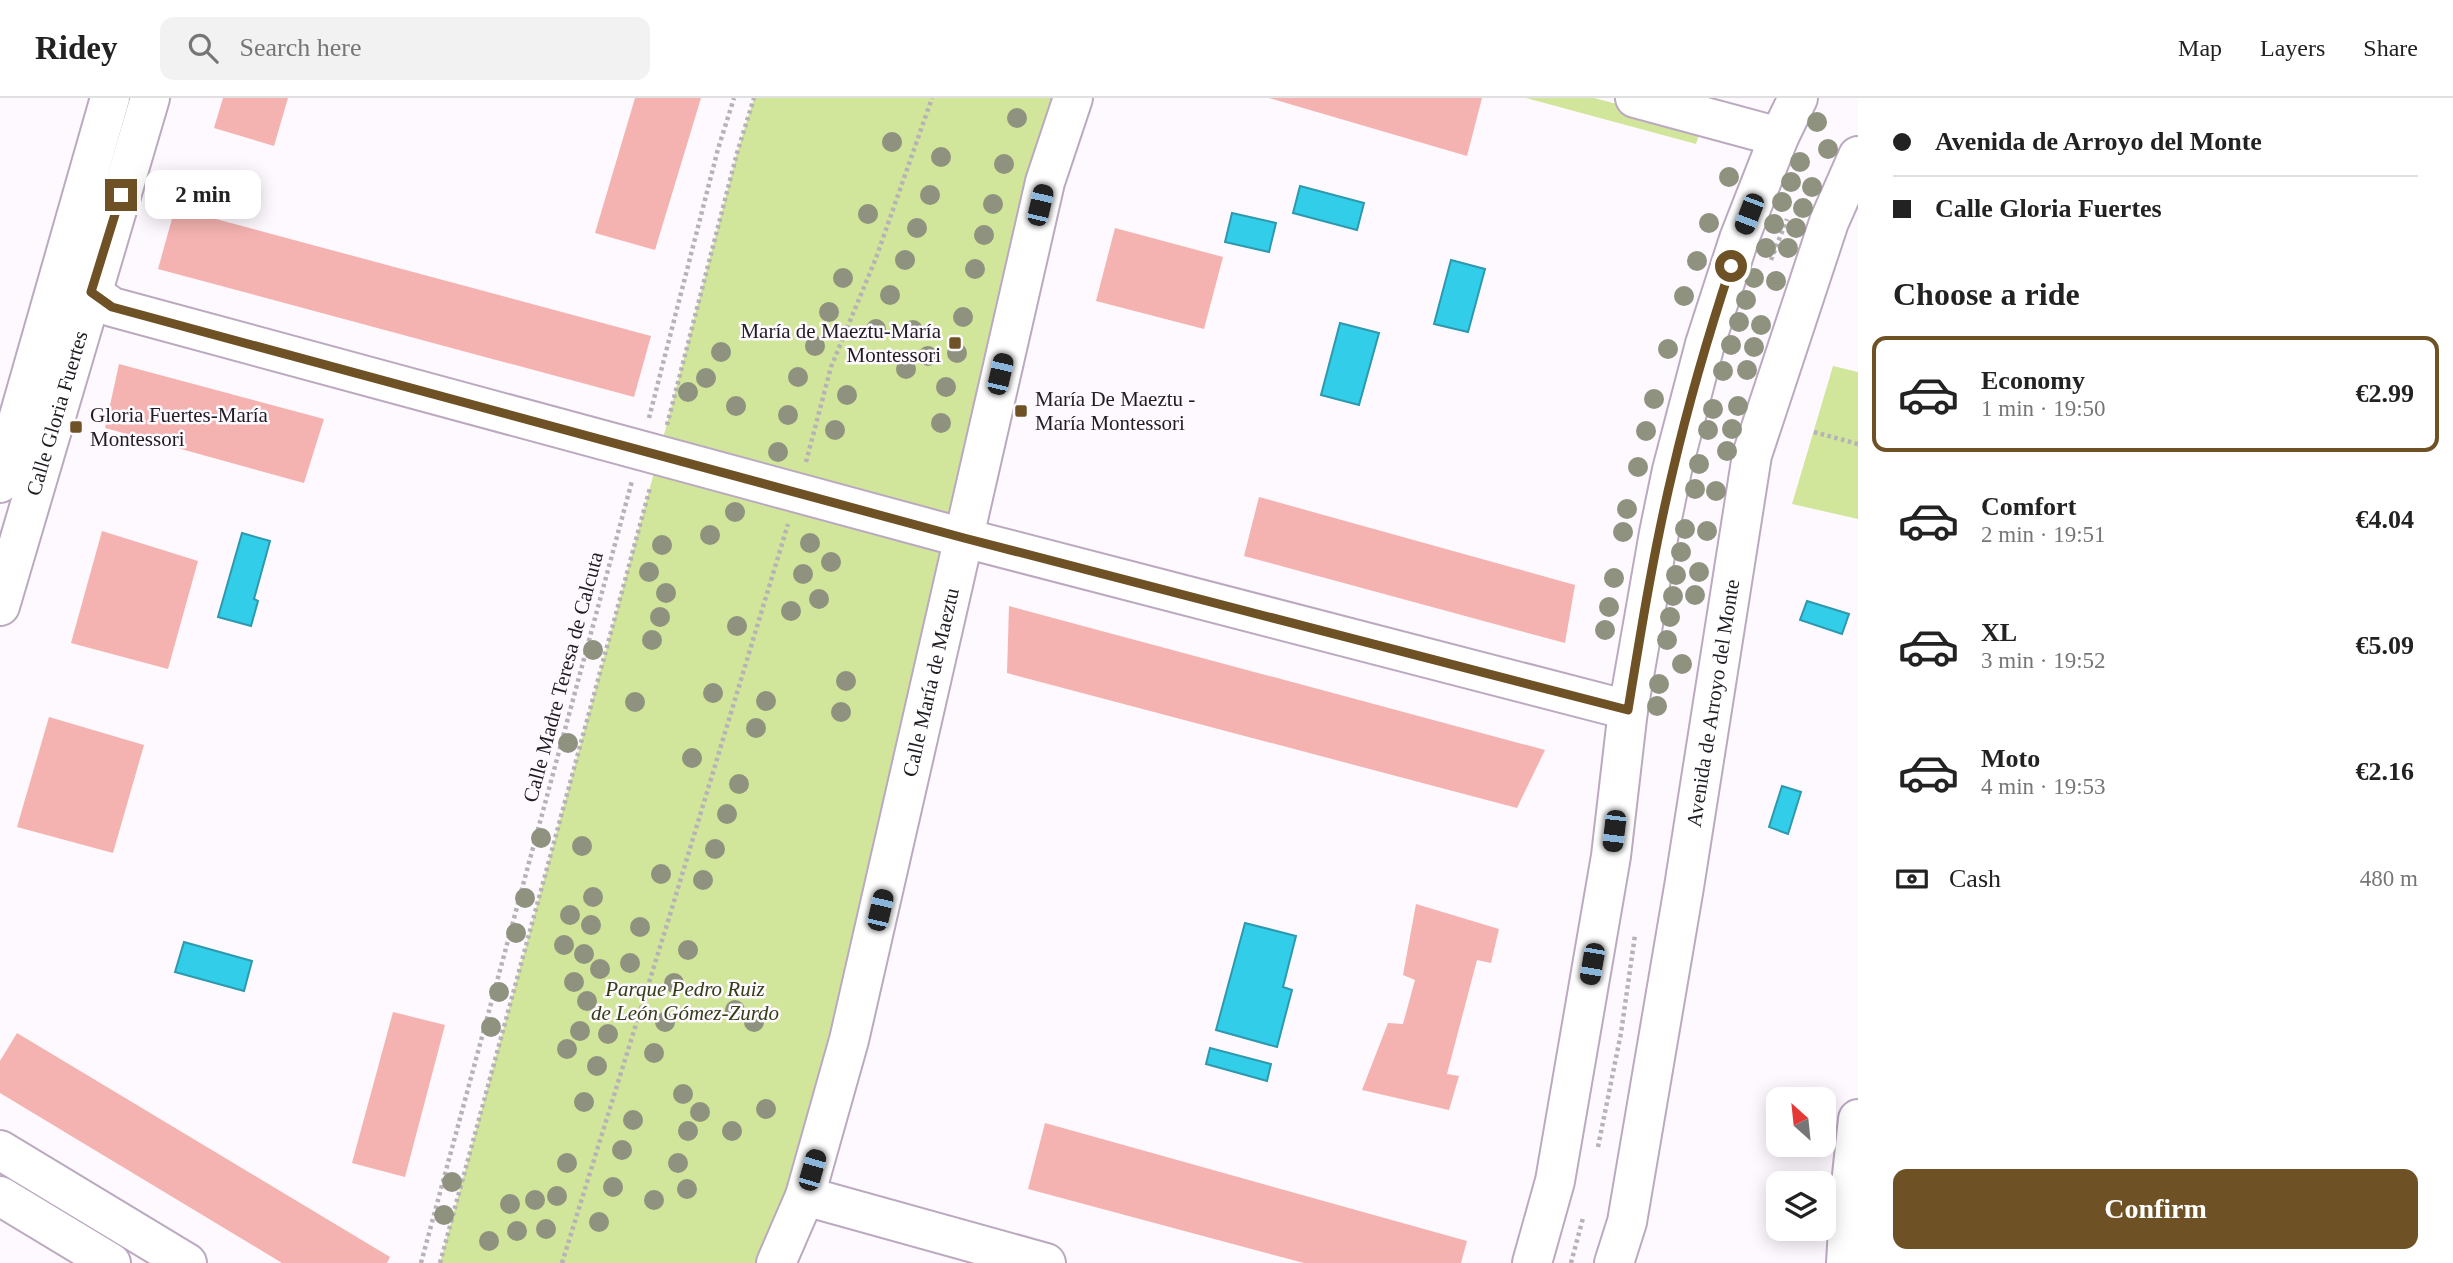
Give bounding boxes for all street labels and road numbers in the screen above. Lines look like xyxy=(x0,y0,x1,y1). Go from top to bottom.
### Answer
street label: Calle Gloria Fuertes xyxy=(21,328,93,498)
street label: Calle Madre Teresa de Calcuta xyxy=(518,549,608,805)
street label: Avenida de Arroyo del Monte xyxy=(1682,578,1744,829)
street label: Calle María de Maeztu xyxy=(898,585,964,779)

